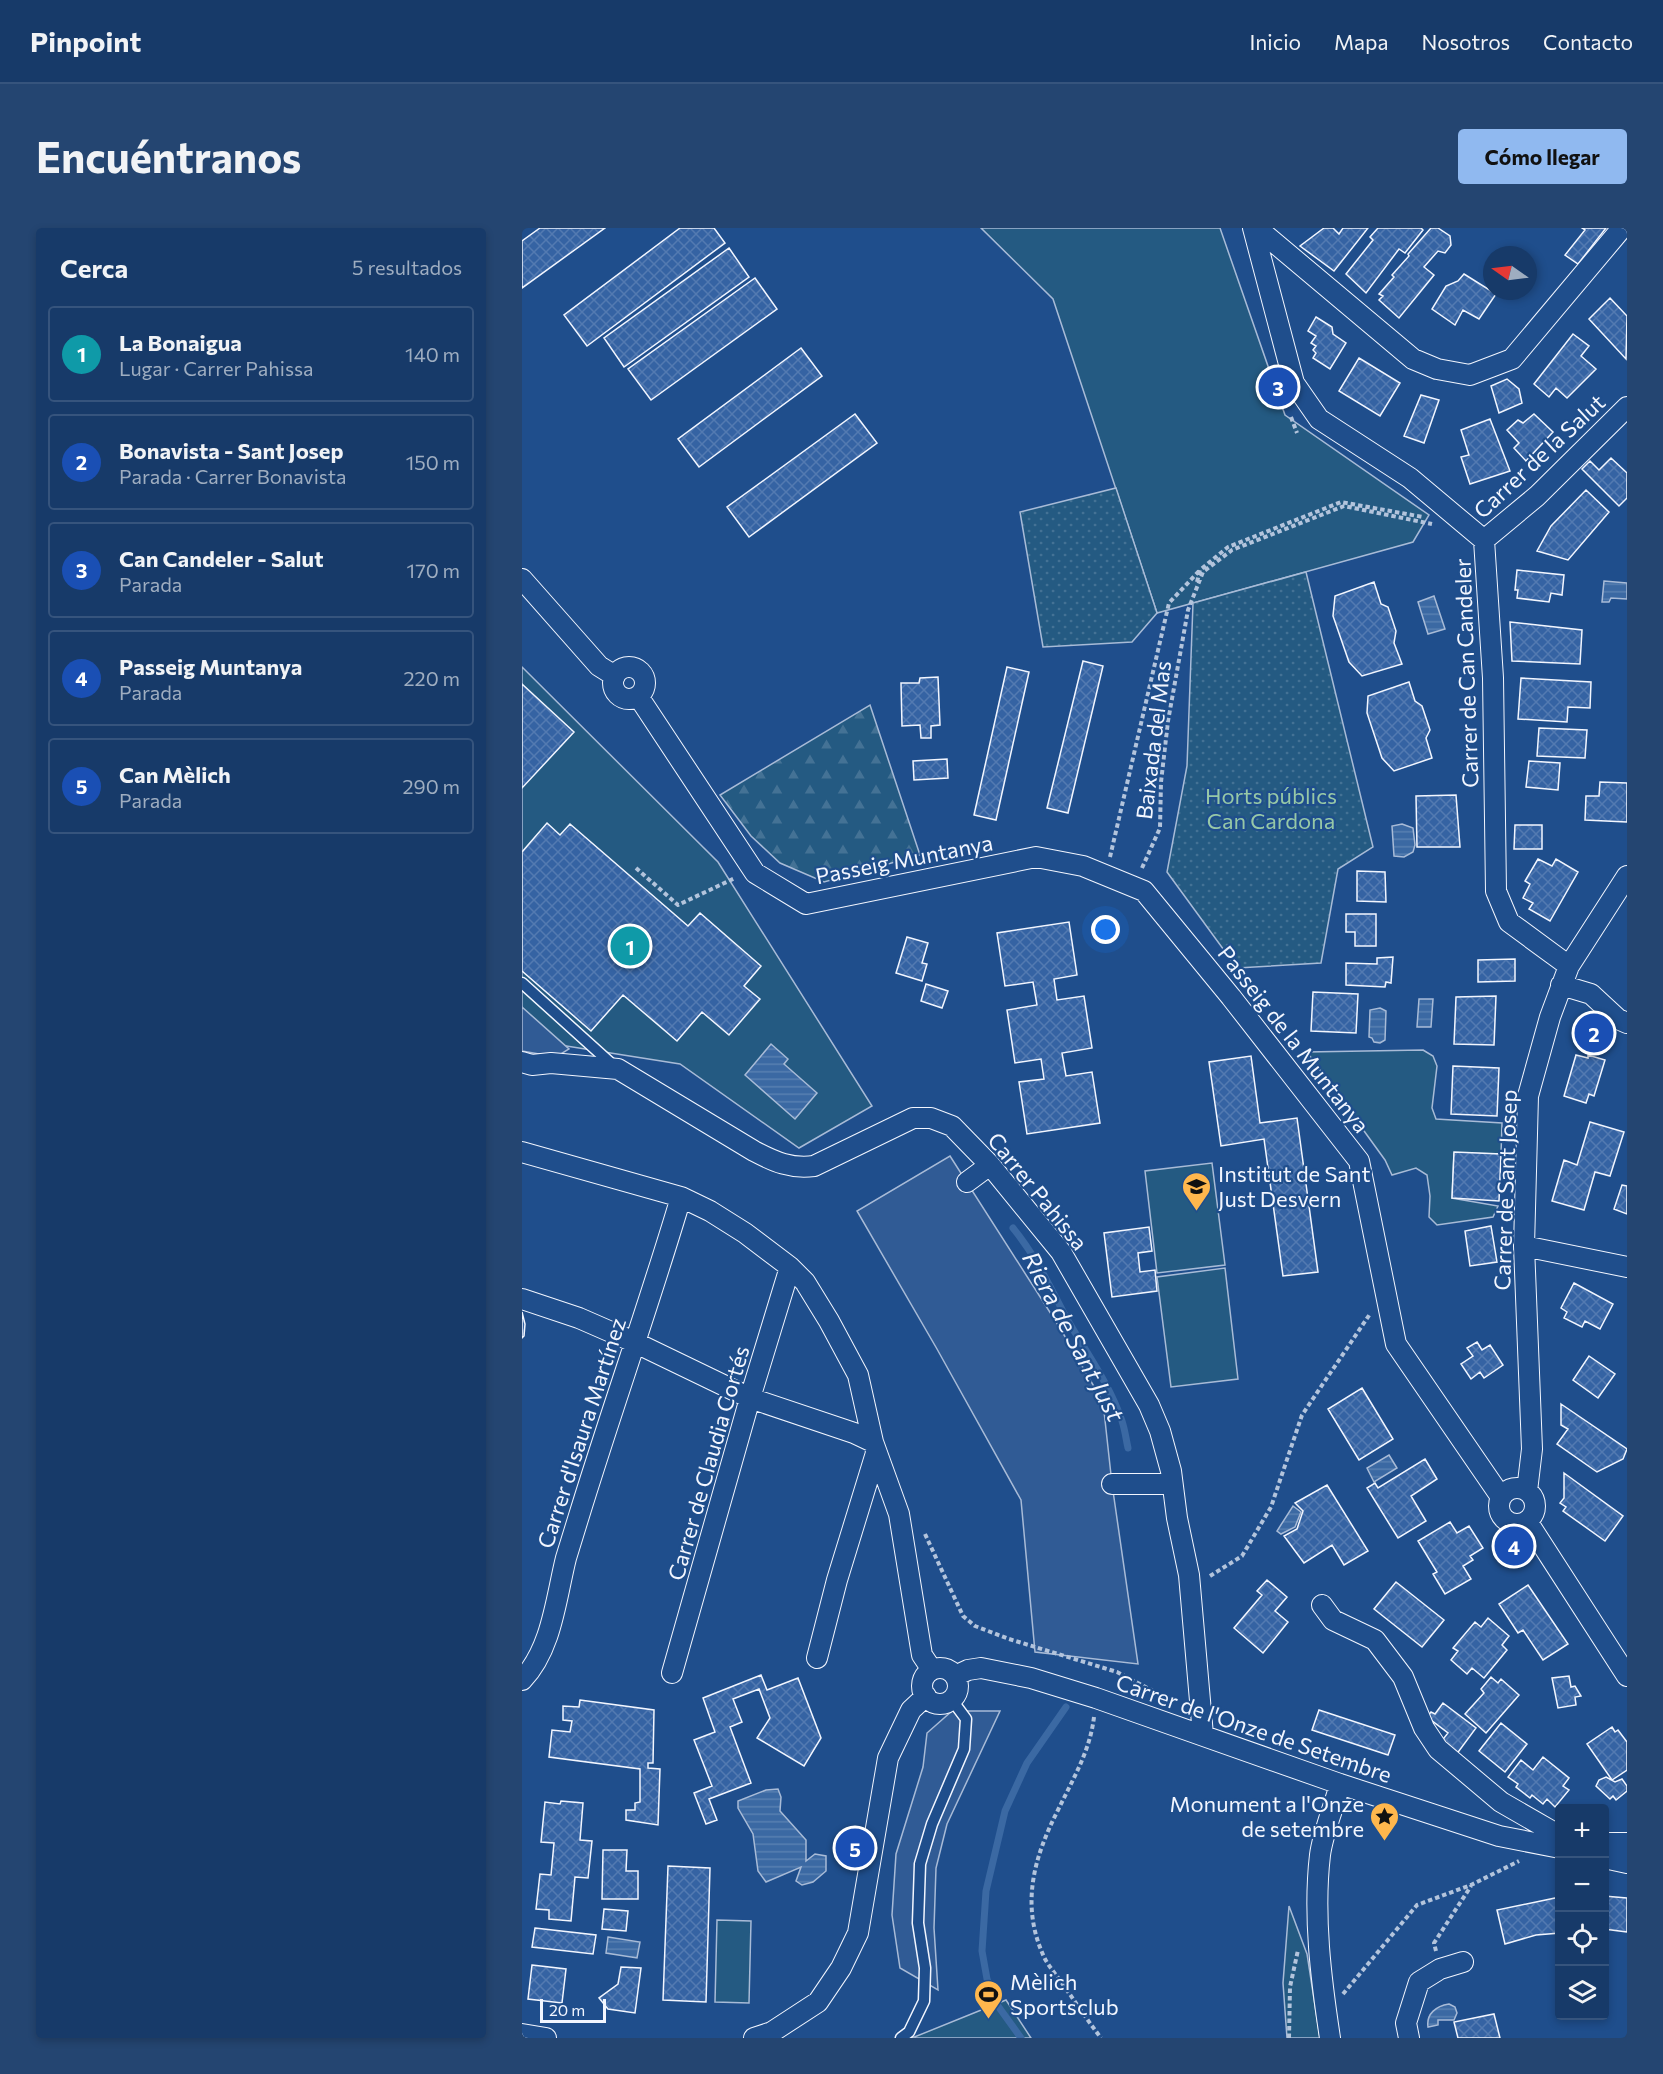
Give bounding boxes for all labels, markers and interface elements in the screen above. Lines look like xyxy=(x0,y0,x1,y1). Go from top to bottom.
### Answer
text: Pinpoint xyxy=(30,24,141,58)
text: Inicio xyxy=(1249,29,1301,54)
text: Mapa xyxy=(1334,29,1388,54)
text: Nosotros xyxy=(1421,29,1510,54)
text: Contacto xyxy=(1543,29,1633,54)
button: Cómo llegar xyxy=(1458,129,1627,184)
text: Encuéntranos xyxy=(36,130,301,182)
north arrow xyxy=(1483,246,1537,300)
text: Cerca xyxy=(60,252,128,283)
text: 5 resultados xyxy=(352,255,462,279)
text: La Bonaigua xyxy=(119,329,242,356)
text: 1 xyxy=(77,342,86,366)
text: 140 m xyxy=(405,342,460,366)
text: Lugar · Carrer Pahissa xyxy=(119,356,314,380)
pin: 3 xyxy=(1258,364,1298,410)
street label: Carrer de la Salut xyxy=(1468,388,1610,524)
text: Bonavista - Sant Josep xyxy=(119,437,343,464)
text: 2 xyxy=(76,450,87,474)
text: 150 m xyxy=(406,450,460,474)
text: Parada · Carrer Bonavista xyxy=(119,464,346,488)
text: Can Candeler - Salut xyxy=(119,545,323,572)
text: 3 xyxy=(76,558,87,582)
text: 170 m xyxy=(407,558,460,582)
street label: Carrer de Can Candeler xyxy=(1448,558,1484,788)
text: Parada xyxy=(119,572,182,596)
text: Passeig Muntanya xyxy=(119,653,302,680)
street label: Baixada del Mas xyxy=(1130,659,1176,821)
text: 4 xyxy=(75,666,88,690)
text: 220 m xyxy=(404,666,460,690)
text: Parada xyxy=(119,680,182,704)
text: Can Mèlich xyxy=(119,761,231,788)
text: 5 xyxy=(76,774,87,798)
text: 290 m xyxy=(402,774,460,798)
park label: Horts públics Can Cardona xyxy=(1205,782,1337,834)
text: Parada xyxy=(119,788,182,812)
street label: Passeig Muntanya xyxy=(813,829,995,889)
your location xyxy=(1091,915,1120,944)
pin: 1 xyxy=(610,924,650,968)
street label: Passeig de la Muntanya xyxy=(1213,940,1375,1138)
pin: 2 xyxy=(1574,1010,1614,1056)
street label: Carrer de Sant Josep xyxy=(1488,1089,1522,1291)
street label: Carrer Pahissa xyxy=(982,1127,1094,1255)
place label: Institut de Sant Just Desvern xyxy=(1218,1160,1370,1212)
school or university icon: Institut de Sant Just Desvern xyxy=(1181,1170,1213,1212)
water label: Riera de Sant Just xyxy=(1017,1246,1132,1427)
street label: Carrer d'Isaura Martínez xyxy=(531,1314,631,1552)
street label: Carrer de Claudia Cortés xyxy=(662,1343,754,1583)
pin: 4 xyxy=(1494,1524,1534,1568)
street label: Carrer de l'Onze de Setembre xyxy=(1113,1668,1395,1788)
place label: Monument a l'Onze de setembre xyxy=(1169,1790,1364,1842)
place icon: Monument a l'Onze de setembre xyxy=(1369,1800,1401,1842)
map controls xyxy=(1555,1804,1609,2020)
button: + xyxy=(1555,1804,1609,1858)
pin: 5 xyxy=(836,1826,874,1870)
button: − xyxy=(1555,1858,1609,1912)
button: locate xyxy=(1555,1912,1609,1966)
button: layers xyxy=(1555,1966,1609,2020)
place label: Mèlich Sportsclub xyxy=(1010,1968,1119,2020)
sports icon: Mèlich Sportsclub xyxy=(973,1978,1005,2020)
scale bar xyxy=(540,1996,606,2024)
text: 20 m xyxy=(549,2000,585,2019)

